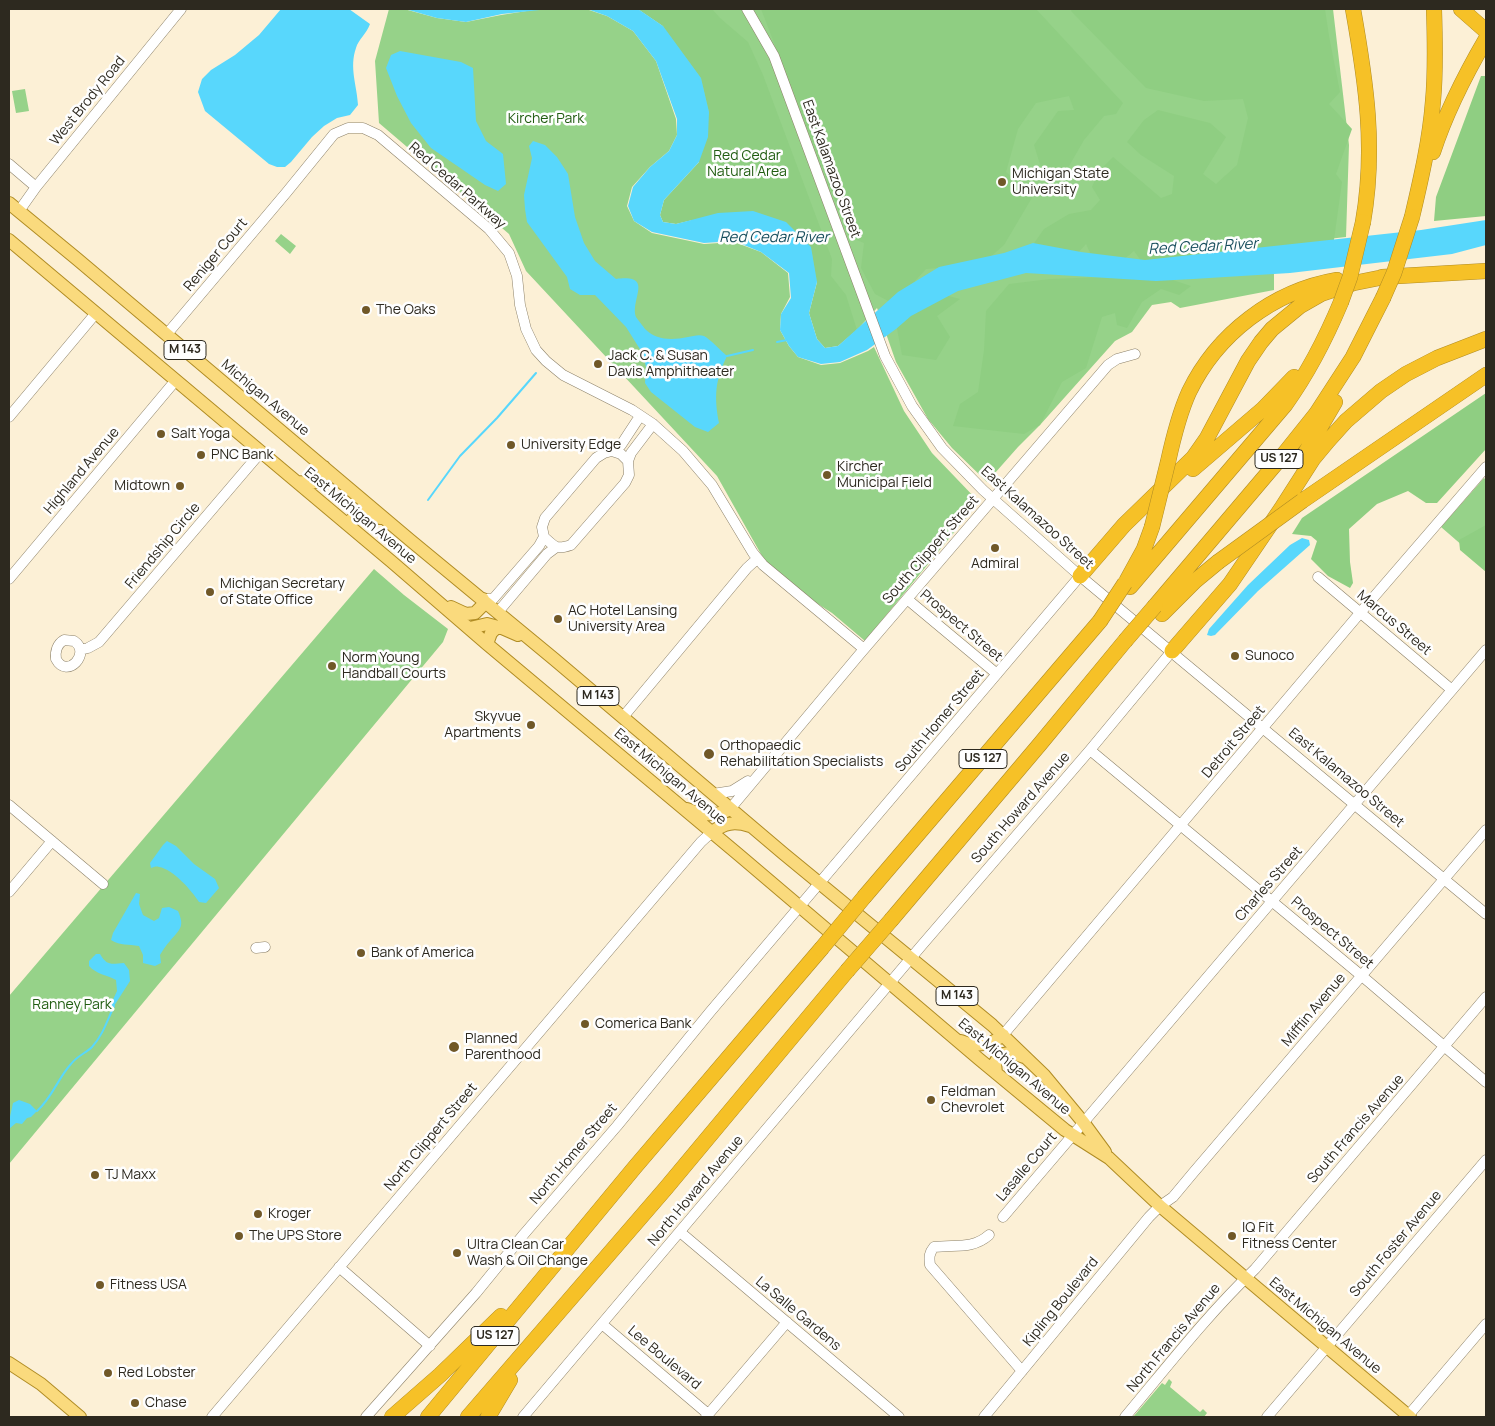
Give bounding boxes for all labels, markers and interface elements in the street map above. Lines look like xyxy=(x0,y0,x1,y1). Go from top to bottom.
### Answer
street label: West Brody Road xyxy=(47,53,129,149)
street label: East Kalamazoo Street xyxy=(798,98,864,240)
park label: Kircher Park xyxy=(508,111,584,127)
street label: Red Cedar Parkway xyxy=(405,139,509,233)
park label: Red Cedar Natural Area xyxy=(707,148,787,180)
place label: Michigan State University xyxy=(1012,166,1109,198)
marker: Michigan State University xyxy=(996,176,1008,188)
street label: Reniger Court xyxy=(181,215,251,295)
water label: Red Cedar River xyxy=(719,229,829,247)
water label: Red Cedar River xyxy=(1148,235,1258,259)
place label: The Oaks xyxy=(376,302,436,318)
marker: The Oaks xyxy=(360,304,372,316)
road number: M 143 xyxy=(164,340,206,360)
place label: Jack C. & Susan Davis Amphitheater xyxy=(608,348,734,381)
street label: Michigan Avenue xyxy=(218,356,312,440)
marker: Jack C. & Susan Davis Amphitheater xyxy=(592,358,604,370)
street label: Highland Avenue xyxy=(41,424,123,518)
place label: Salt Yoga xyxy=(171,426,230,442)
marker: Salt Yoga xyxy=(155,428,167,440)
place label: University Edge xyxy=(521,437,621,453)
marker: University Edge xyxy=(505,439,517,451)
place label: PNC Bank xyxy=(211,447,273,463)
marker: PNC Bank xyxy=(195,449,207,461)
road number: US 127 xyxy=(1255,449,1303,468)
place label: Kircher Municipal Field xyxy=(837,459,932,492)
street label: East Kalamazoo Street xyxy=(977,463,1097,573)
street label: East Michigan Avenue xyxy=(301,464,419,568)
marker: Kircher Municipal Field xyxy=(821,469,833,481)
place label: Midtown xyxy=(114,478,170,494)
marker: Midtown xyxy=(174,480,186,492)
street label: South Clippert Street xyxy=(879,492,983,608)
street label: Friendship Circle xyxy=(122,500,204,592)
marker: Admiral xyxy=(989,542,1001,554)
place label: Admiral xyxy=(971,556,1019,572)
place label: Michigan Secretary of State Office xyxy=(220,576,345,608)
marker: Michigan Secretary of State Office xyxy=(204,586,216,598)
street label: Prospect Street xyxy=(916,587,1006,665)
street label: Marcus Street xyxy=(1353,587,1435,659)
place label: AC Hotel Lansing University Area xyxy=(568,603,677,636)
marker: AC Hotel Lansing University Area xyxy=(552,613,564,625)
place label: Sunoco xyxy=(1245,648,1294,664)
place label: Norm Young Handball Courts xyxy=(342,650,446,682)
marker: Sunoco xyxy=(1229,650,1241,662)
marker: Norm Young Handball Courts xyxy=(326,660,338,672)
street label: South Homer Street xyxy=(892,666,988,776)
road number: M 143 xyxy=(577,686,619,706)
street label: Detroit Street xyxy=(1199,702,1269,782)
place label: Skyvue Apartments xyxy=(444,709,521,742)
marker: Skyvue Apartments xyxy=(525,719,537,731)
street label: East Michigan Avenue xyxy=(611,725,729,829)
street label: East Kalamazoo Street xyxy=(1285,725,1407,831)
place label: Orthopaedic Rehabilitation Specialists xyxy=(720,738,883,770)
marker: Orthopaedic Rehabilitation Specialists xyxy=(702,747,716,761)
street label: South Howard Avenue xyxy=(968,749,1074,867)
road number: US 127 xyxy=(959,750,1007,769)
street label: Charles Street xyxy=(1232,843,1306,925)
street label: Prospect Street xyxy=(1287,894,1377,972)
place label: Bank of America xyxy=(371,945,474,961)
marker: Bank of America xyxy=(355,947,367,959)
street label: Mifflin Avenue xyxy=(1279,970,1349,1050)
road number: M 143 xyxy=(936,986,978,1006)
park label: Ranney Park xyxy=(32,997,112,1013)
street label: East Michigan Avenue xyxy=(955,1015,1073,1119)
place label: Comerica Bank xyxy=(595,1016,692,1032)
marker: Comerica Bank xyxy=(579,1018,591,1030)
place label: Planned Parenthood xyxy=(465,1031,541,1064)
marker: Planned Parenthood xyxy=(447,1040,461,1054)
street label: South Francis Avenue xyxy=(1304,1071,1408,1187)
street label: North Clippert Street xyxy=(381,1080,481,1194)
place label: Feldman Chevrolet xyxy=(941,1084,1005,1116)
marker: Feldman Chevrolet xyxy=(925,1094,937,1106)
street label: North Homer Street xyxy=(527,1100,621,1208)
street label: Lasalle Court xyxy=(993,1129,1061,1205)
street label: North Howard Avenue xyxy=(645,1132,747,1250)
place label: TJ Maxx xyxy=(105,1167,156,1183)
marker: TJ Maxx xyxy=(89,1169,101,1181)
street label: South Foster Avenue xyxy=(1347,1187,1445,1301)
place label: Kroger xyxy=(268,1206,311,1222)
marker: Kroger xyxy=(252,1208,264,1220)
place label: IQ Fit Fitness Center xyxy=(1242,1220,1337,1252)
place label: The UPS Store xyxy=(249,1228,342,1244)
marker: The UPS Store xyxy=(233,1230,245,1242)
marker: IQ Fit Fitness Center xyxy=(1226,1230,1238,1242)
place label: Ultra Clean Car Wash & Oil Change xyxy=(467,1237,588,1270)
marker: Ultra Clean Car Wash & Oil Change xyxy=(451,1247,463,1259)
street label: Kipling Boulevard xyxy=(1020,1254,1102,1350)
street label: La Salle Gardens xyxy=(752,1273,844,1355)
street label: East Michigan Avenue xyxy=(1266,1274,1384,1378)
place label: Fitness USA xyxy=(110,1277,187,1293)
marker: Fitness USA xyxy=(94,1279,106,1291)
street label: North Francis Avenue xyxy=(1124,1280,1224,1396)
street label: Lee Boulevard xyxy=(624,1323,704,1393)
road number: US 127 xyxy=(471,1326,519,1345)
place label: Red Lobster xyxy=(118,1365,196,1381)
marker: Red Lobster xyxy=(102,1367,114,1379)
place label: Chase xyxy=(145,1395,187,1411)
marker: Chase xyxy=(129,1397,141,1409)

